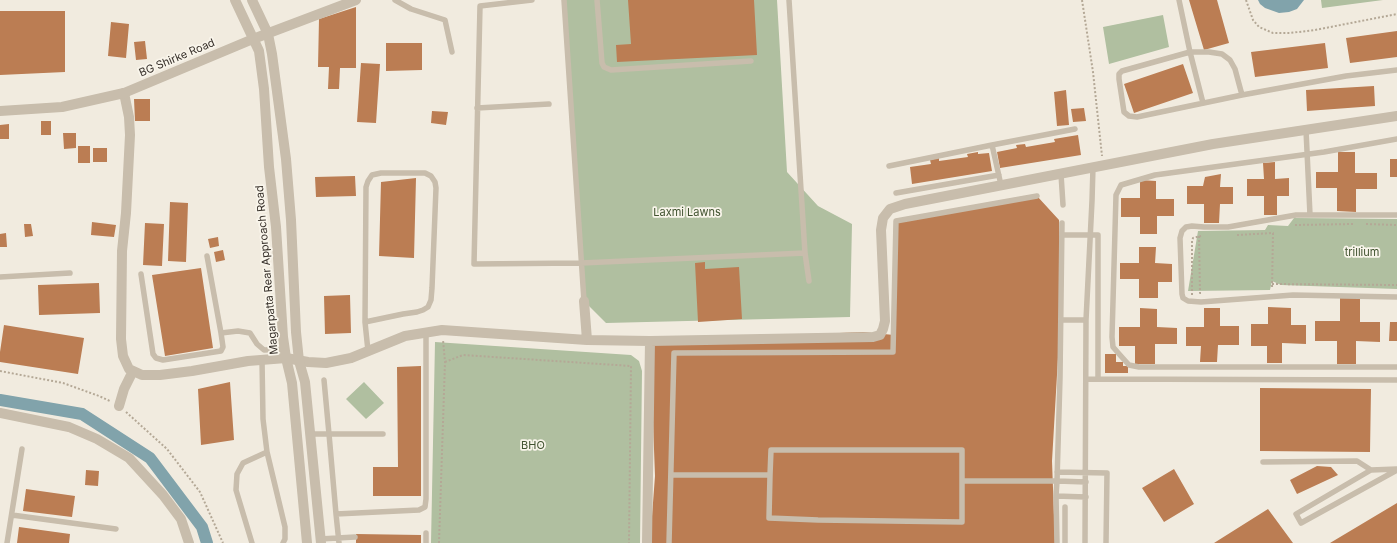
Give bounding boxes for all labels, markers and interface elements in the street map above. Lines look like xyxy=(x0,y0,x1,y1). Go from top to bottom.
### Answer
street label: BG Shirke Road xyxy=(137,36,217,80)
street label: Magarpatta Rear Approach Road xyxy=(253,185,281,355)
park label: Laxmi Lawns xyxy=(653,206,721,220)
park label: trillium xyxy=(1345,246,1379,260)
park label: BHO xyxy=(521,439,545,453)

